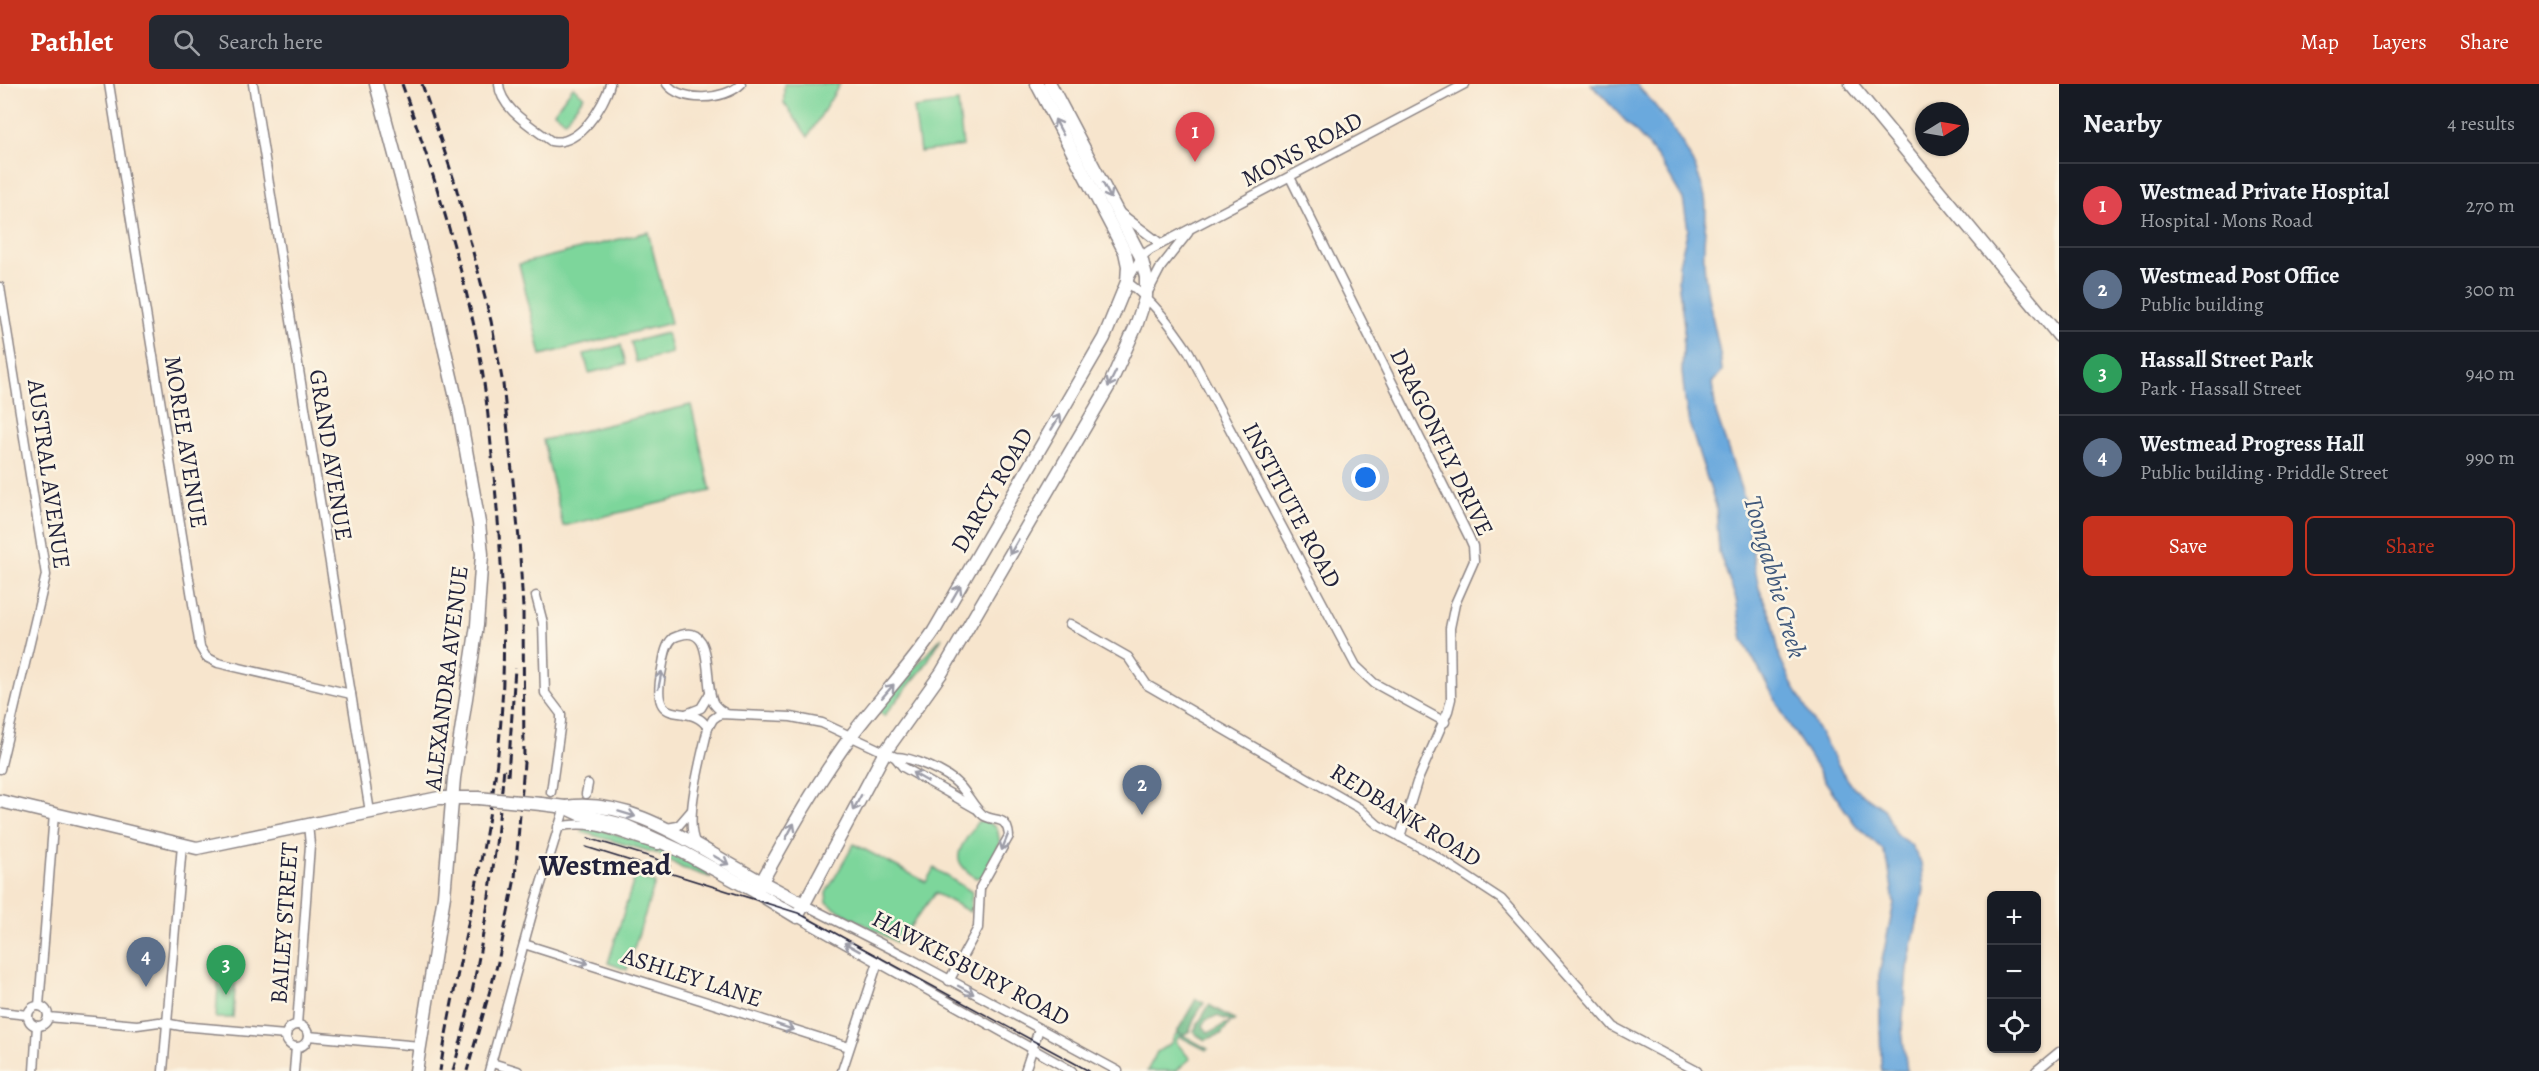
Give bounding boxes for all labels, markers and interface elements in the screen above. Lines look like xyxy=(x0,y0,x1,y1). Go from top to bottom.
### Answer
search box xyxy=(149,15,569,69)
text: Pathlet xyxy=(30,23,113,61)
icon: search xyxy=(170,26,203,59)
text: Search here xyxy=(218,27,323,57)
text: Map xyxy=(2300,28,2339,56)
text: Layers xyxy=(2372,28,2427,56)
text: Share xyxy=(2460,28,2509,56)
north arrow xyxy=(1915,102,1969,156)
street label: MONS ROAD xyxy=(1236,104,1368,194)
text: Nearby xyxy=(2083,106,2162,141)
text: 4 results xyxy=(2447,110,2515,137)
pin: 1 xyxy=(1176,112,1214,162)
one-way arrow xyxy=(1052,118,1064,136)
text: Westmead Private Hospital xyxy=(2140,177,2389,207)
one-way arrow xyxy=(1101,182,1113,199)
text: 1 xyxy=(2099,192,2106,219)
text: 270 m xyxy=(2466,192,2515,219)
text: Hospital · Mons Road xyxy=(2140,207,2313,234)
text: Westmead Post Office xyxy=(2140,261,2339,291)
text: 2 xyxy=(2098,276,2107,303)
text: 300 m xyxy=(2465,276,2515,303)
text: Public building xyxy=(2140,291,2264,318)
street label: DRAGONFLY DRIVE xyxy=(1383,343,1501,541)
text: Hassall Street Park xyxy=(2140,345,2313,375)
street label: MOREE AVENUE xyxy=(157,354,215,530)
text: 3 xyxy=(2098,360,2107,387)
text: 940 m xyxy=(2466,360,2515,387)
street label: GRAND AVENUE xyxy=(302,367,360,543)
one-way arrow xyxy=(1106,370,1118,388)
text: Park · Hassall Street xyxy=(2140,375,2302,402)
street label: AUSTRAL AVENUE xyxy=(20,376,78,571)
one-way arrow xyxy=(1050,414,1062,431)
street label: INSTITUTE ROAD xyxy=(1235,417,1349,593)
street label: DARCY ROAD xyxy=(943,422,1041,558)
text: Westmead Progress Hall xyxy=(2140,429,2364,459)
text: 4 xyxy=(2098,444,2107,471)
text: 990 m xyxy=(2466,444,2515,471)
text: Public building · Priddle Street xyxy=(2140,459,2388,486)
your location xyxy=(1351,463,1380,492)
water label: Toongabbie Creek xyxy=(1735,492,1815,662)
button: Save xyxy=(2083,516,2293,576)
button: Share xyxy=(2305,516,2515,576)
one-way arrow xyxy=(1008,538,1020,555)
street label: ALEXANDRA AVENUE xyxy=(416,564,476,793)
one-way arrow xyxy=(950,585,962,602)
one-way arrow xyxy=(655,670,666,690)
one-way arrow xyxy=(881,684,895,699)
street label: REDBANK ROAD xyxy=(1324,756,1488,874)
pin: 2 xyxy=(1122,766,1162,815)
one-way arrow xyxy=(912,771,929,783)
one-way arrow xyxy=(851,794,863,811)
one-way arrow xyxy=(617,809,636,820)
one-way arrow xyxy=(785,822,796,840)
one-way arrow xyxy=(999,833,1010,851)
street label: BAILEY STREET xyxy=(262,841,306,1005)
district label: Westmead xyxy=(538,845,672,885)
one-way arrow xyxy=(712,855,730,866)
map controls xyxy=(1987,891,2041,1053)
button: + xyxy=(1987,891,2041,945)
street label: HAWKESBURY ROAD xyxy=(866,902,1076,1034)
pin: 4 xyxy=(126,938,166,987)
street label: ASHLEY LANE xyxy=(617,939,766,1015)
one-way arrow xyxy=(844,941,861,953)
button: − xyxy=(1987,945,2041,999)
pin: 3 xyxy=(206,946,246,995)
one-way arrow xyxy=(570,956,589,967)
one-way arrow xyxy=(957,984,974,996)
button: locate xyxy=(1987,999,2041,1053)
one-way arrow xyxy=(775,1022,794,1033)

